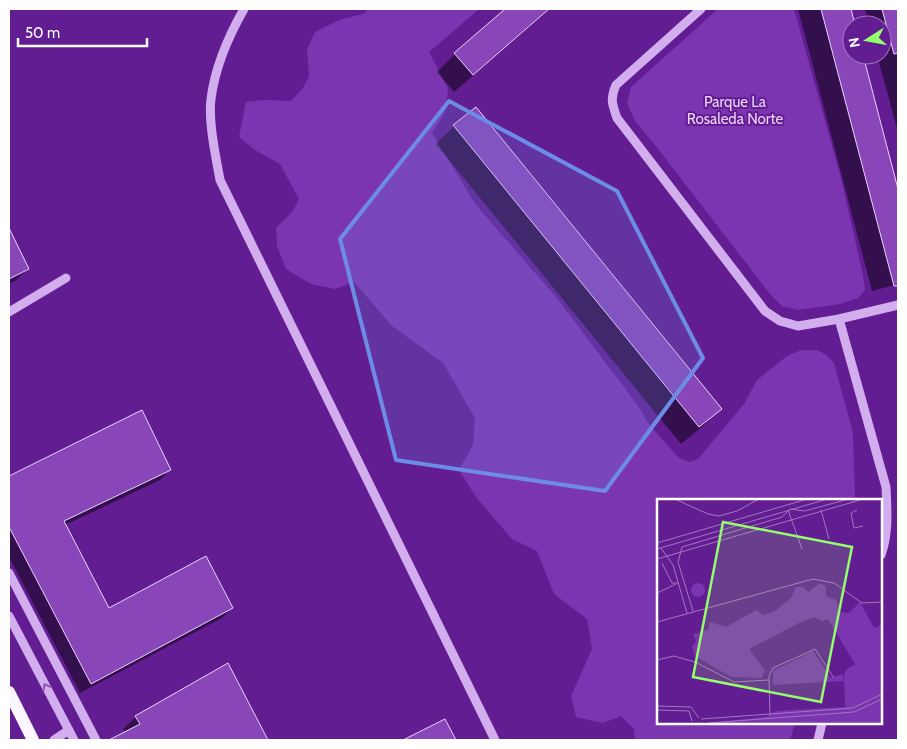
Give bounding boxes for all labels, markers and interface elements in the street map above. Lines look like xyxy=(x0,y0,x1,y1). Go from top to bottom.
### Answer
scale bar xyxy=(18,15,146,47)
north arrow xyxy=(842,15,892,65)
text: 50 m xyxy=(25,24,60,42)
text: N xyxy=(844,36,864,49)
park label: Parque La Rosaleda Norte xyxy=(687,93,784,128)
inset map xyxy=(657,499,882,724)
one-way arrow xyxy=(42,684,52,693)

